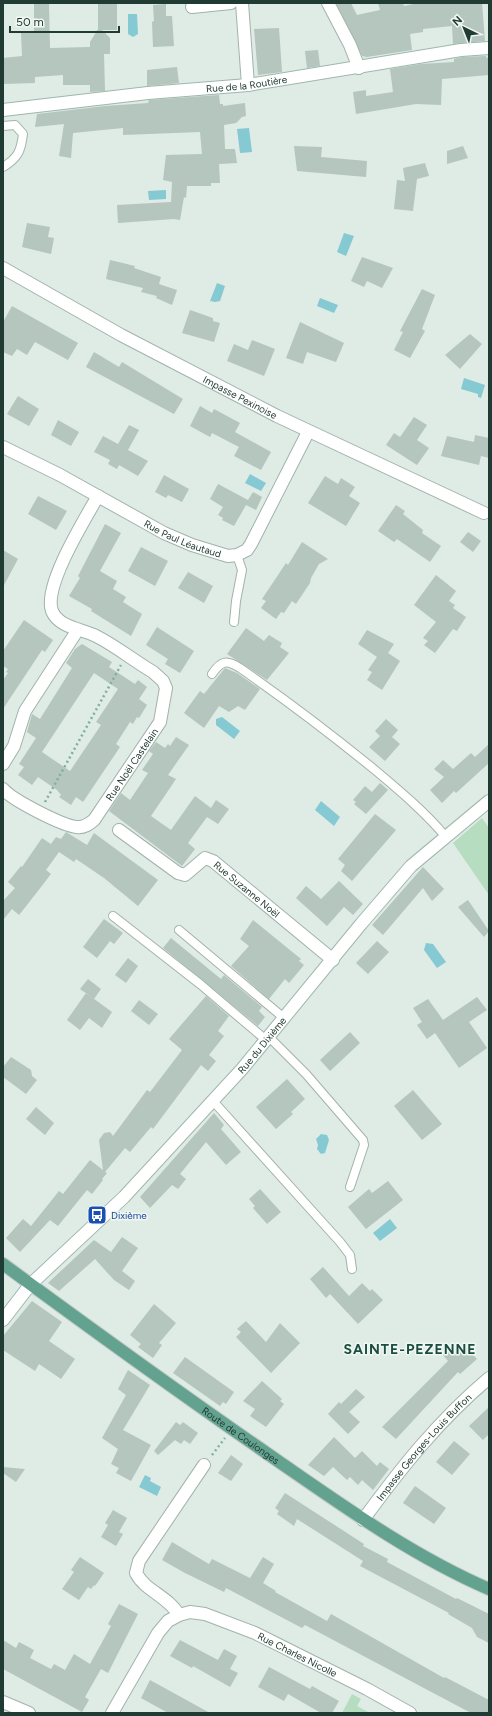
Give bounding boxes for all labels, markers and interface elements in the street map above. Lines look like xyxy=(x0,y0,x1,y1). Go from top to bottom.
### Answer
scale bar xyxy=(10,8,119,34)
north arrow xyxy=(444,8,484,48)
text: N xyxy=(450,13,465,29)
text: 50 m xyxy=(16,15,44,29)
street label: Rue de la Routière xyxy=(206,73,289,95)
street label: Impasse Pexinoise xyxy=(201,373,280,422)
street label: Rue Paul Léautaud xyxy=(141,517,223,561)
street label: Rue Noël Castelain xyxy=(103,725,161,803)
street label: Rue Suzanne Noël xyxy=(211,858,282,920)
street label: Rue du Dixième xyxy=(235,1014,289,1077)
bus stop icon: Dixième xyxy=(86,1204,108,1226)
place label: Dixième xyxy=(111,1209,147,1222)
district label: SAINTE-PEZENNE xyxy=(343,1341,477,1358)
street label: Impasse Georges-Louis Buffon xyxy=(374,1391,475,1503)
street label: Route de Coulonges xyxy=(199,1404,282,1467)
street label: Rue Charles Nicolle xyxy=(255,1629,340,1680)

